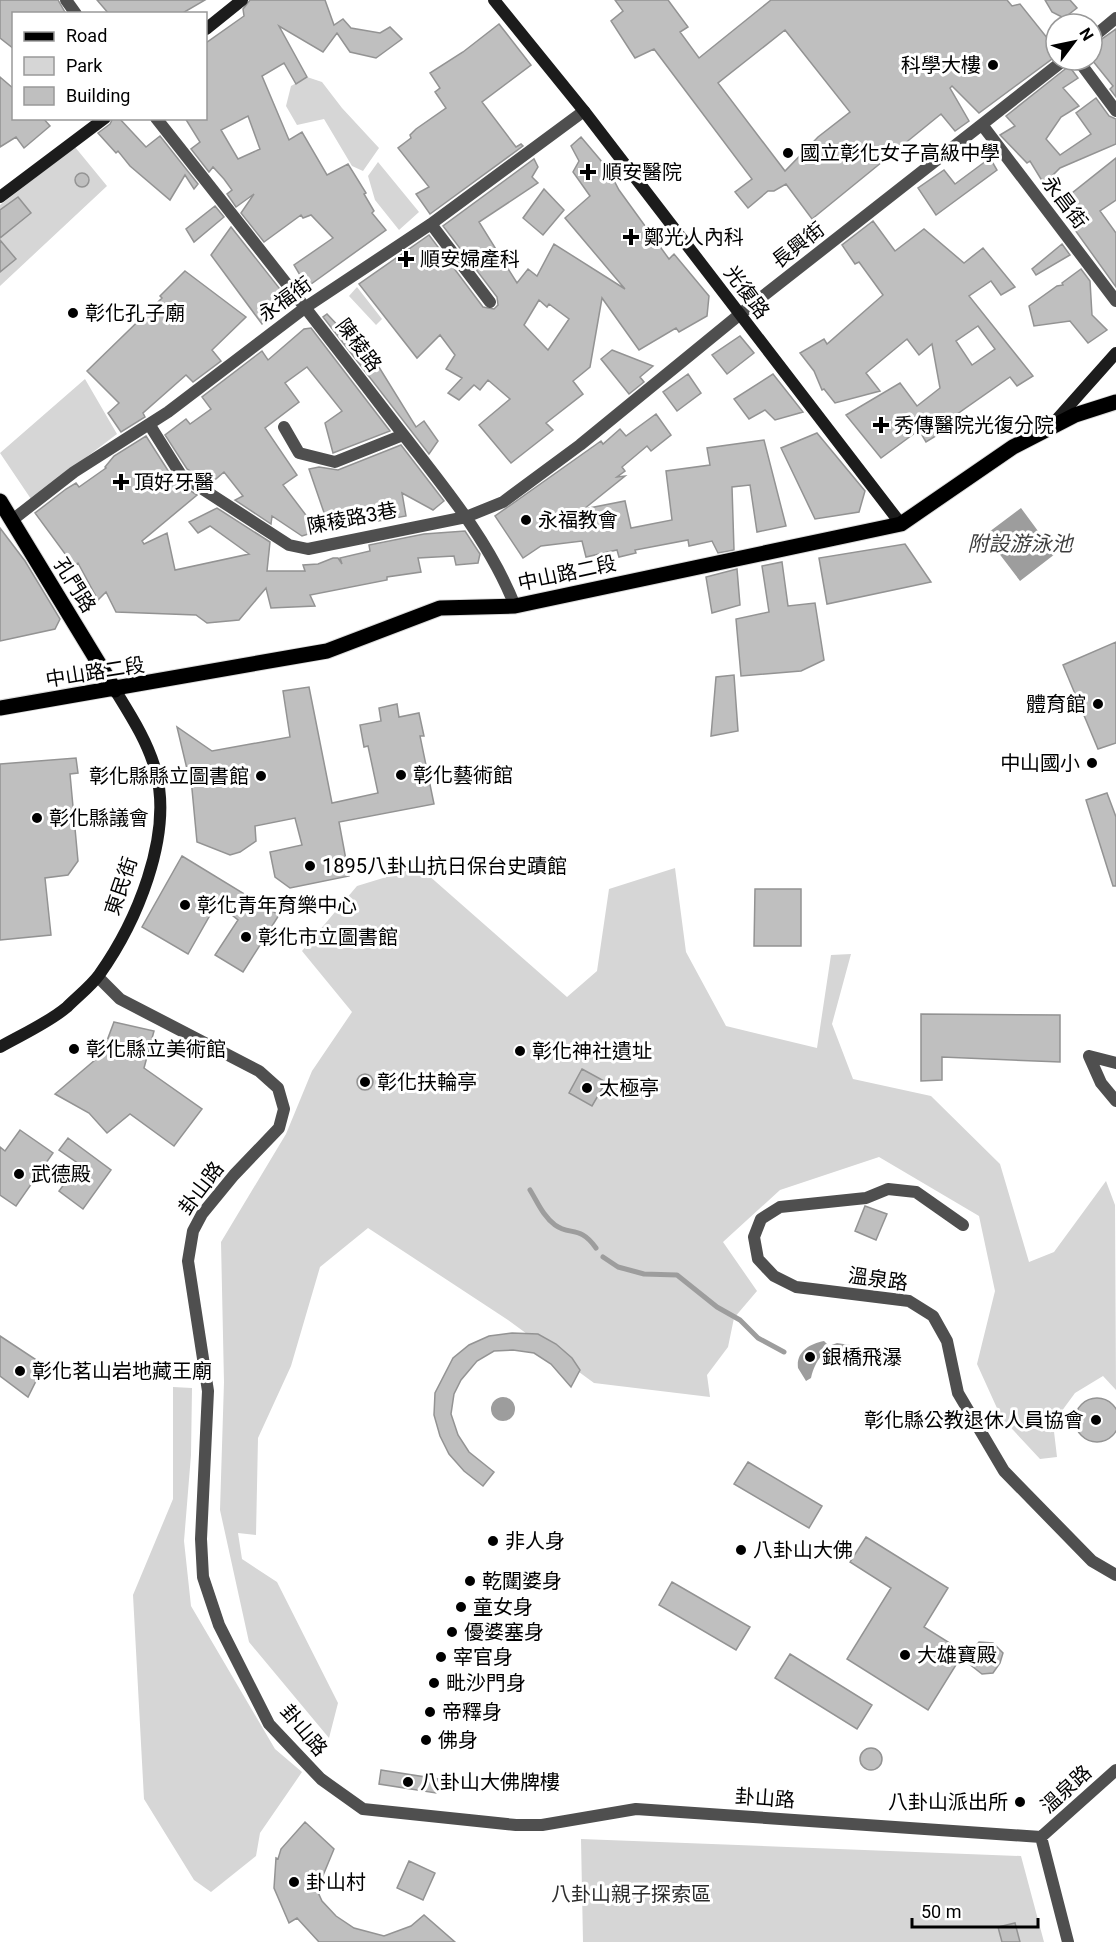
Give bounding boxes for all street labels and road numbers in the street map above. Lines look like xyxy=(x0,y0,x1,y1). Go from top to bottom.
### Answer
street label: 永昌街 xyxy=(1037,171,1093,233)
street label: 長興街 xyxy=(767,217,829,273)
street label: 光復路 xyxy=(719,261,775,323)
street label: 永福街 xyxy=(254,272,316,326)
street label: 陳稜路 xyxy=(331,314,387,376)
street label: 陳稜路3巷 xyxy=(305,498,399,538)
street label: 中山路二段 xyxy=(516,551,618,595)
street label: 孔門路 xyxy=(49,553,101,617)
street label: 中山路二段 xyxy=(44,652,146,692)
street label: 東民街 xyxy=(100,854,142,918)
street label: 卦山路 xyxy=(173,1157,229,1219)
street label: 溫泉路 xyxy=(847,1263,909,1295)
street label: 卦山路 xyxy=(276,1699,332,1761)
street label: 溫泉路 xyxy=(1036,1760,1096,1818)
street label: 卦山路 xyxy=(734,1784,796,1812)

